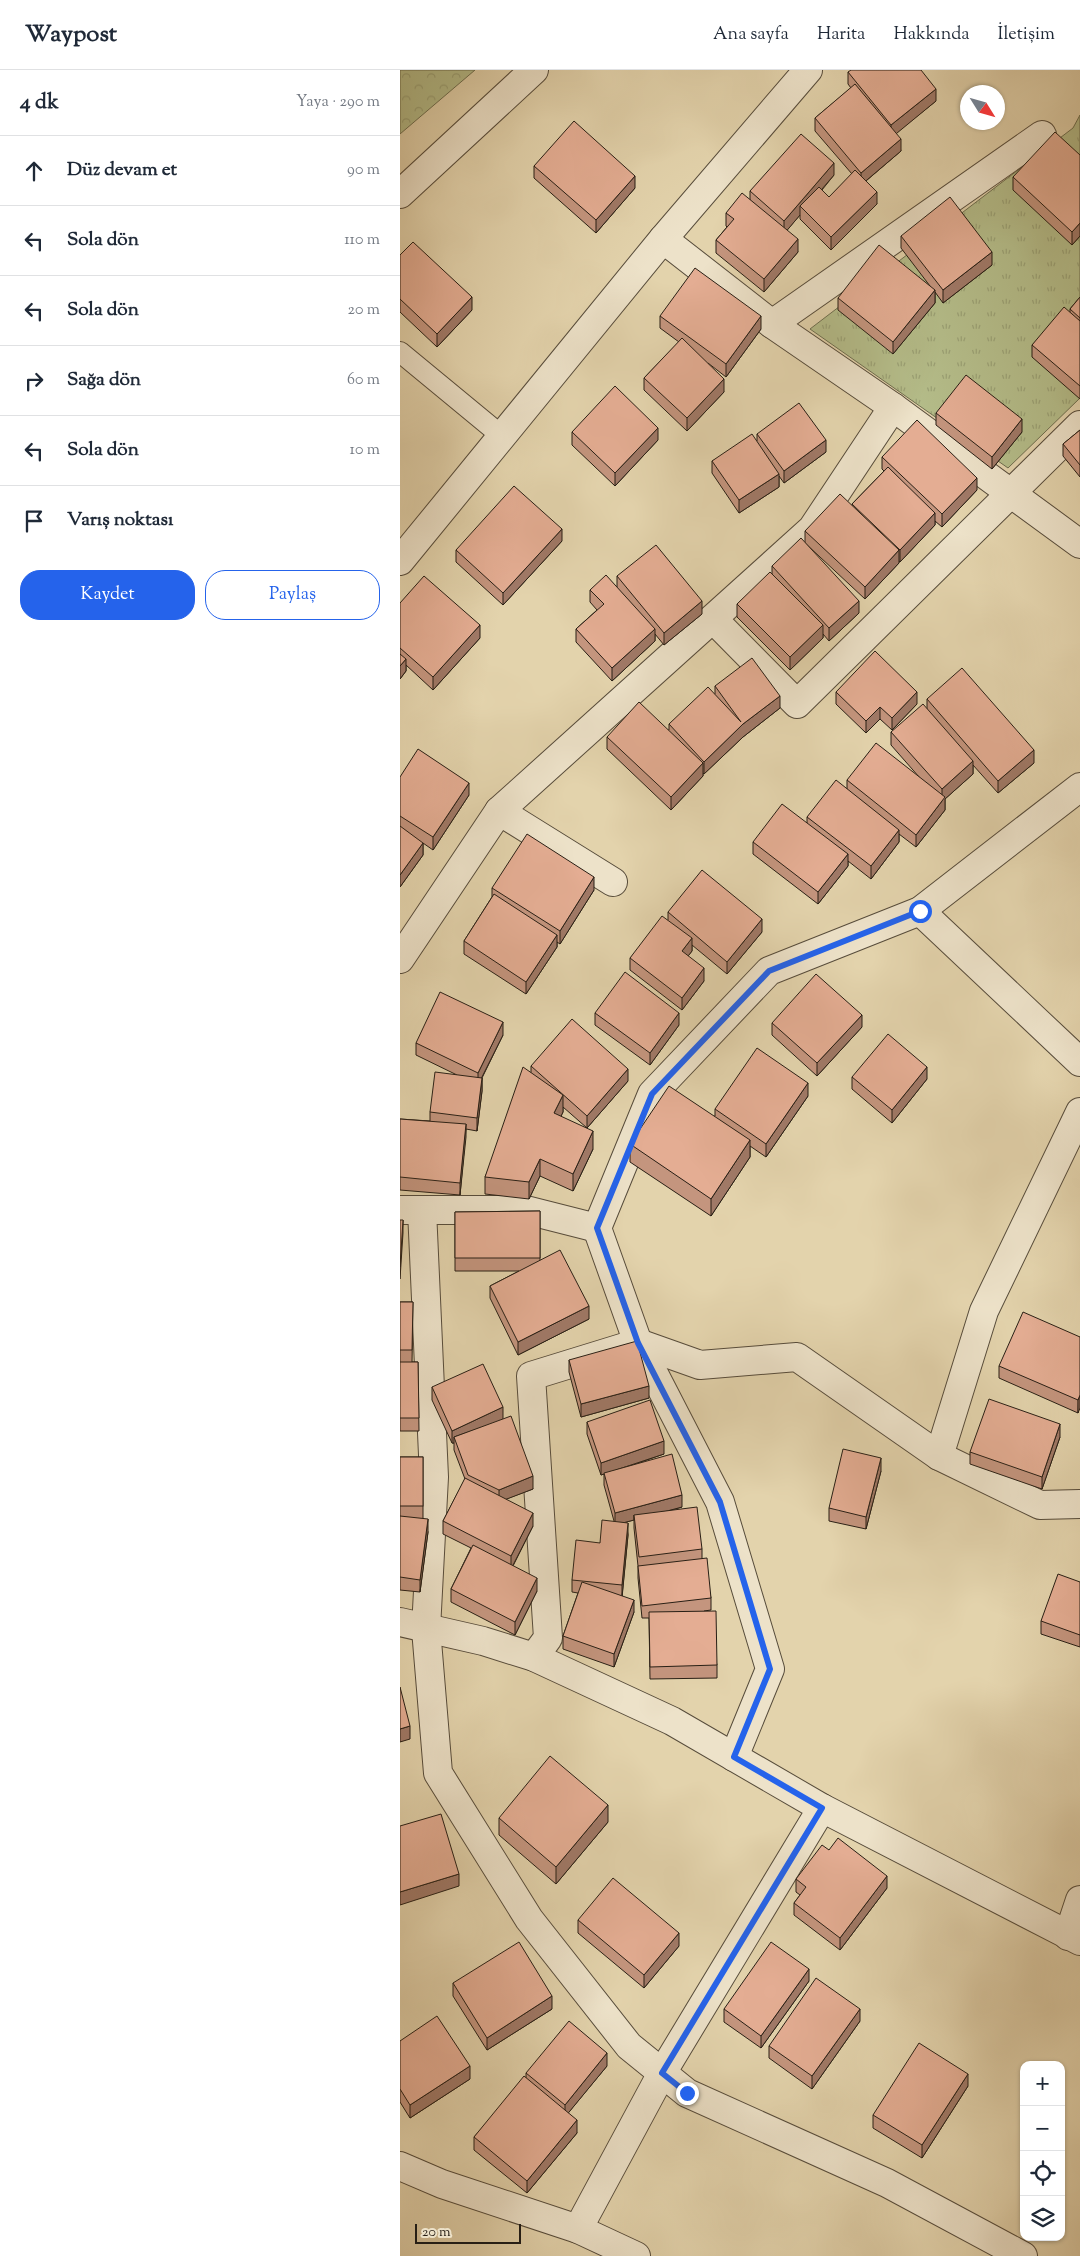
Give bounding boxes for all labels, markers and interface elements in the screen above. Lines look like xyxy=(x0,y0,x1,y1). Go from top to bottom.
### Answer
text: Waypost xyxy=(25,18,117,52)
text: Ana sayfa xyxy=(713,22,789,48)
text: Harita xyxy=(817,22,865,48)
text: Hakkında xyxy=(893,22,970,48)
text: İletişim xyxy=(998,22,1055,48)
north arrow xyxy=(960,85,1005,130)
text: 4 dk xyxy=(20,88,59,118)
text: Yaya · 290 m xyxy=(296,91,380,114)
icon: ahead xyxy=(20,157,48,185)
text: Düz devam et xyxy=(67,157,177,184)
text: 90 m xyxy=(347,159,380,182)
icon: left xyxy=(20,227,48,255)
text: Sola dön xyxy=(67,227,139,254)
text: 110 m xyxy=(344,229,380,252)
icon: left xyxy=(20,297,48,325)
text: Sola dön xyxy=(67,297,139,324)
text: 20 m xyxy=(347,299,380,322)
icon: right xyxy=(20,367,48,395)
text: Sağa dön xyxy=(67,367,141,394)
text: 60 m xyxy=(347,369,380,392)
icon: left xyxy=(20,437,48,465)
text: Sola dön xyxy=(67,437,139,464)
text: 10 m xyxy=(350,439,380,462)
icon: arrive xyxy=(20,507,48,535)
text: Varış noktası xyxy=(67,507,173,534)
button: Kaydet xyxy=(20,570,195,620)
button: Paylaş xyxy=(205,570,380,620)
route start xyxy=(909,900,932,923)
map controls xyxy=(1020,2061,1065,2241)
button: + xyxy=(1020,2061,1065,2106)
route end xyxy=(676,2082,699,2105)
button: − xyxy=(1020,2106,1065,2151)
button: locate xyxy=(1020,2151,1065,2196)
button: layers xyxy=(1020,2196,1065,2241)
scale bar xyxy=(415,2221,521,2244)
text: 20 m xyxy=(422,2223,451,2243)

